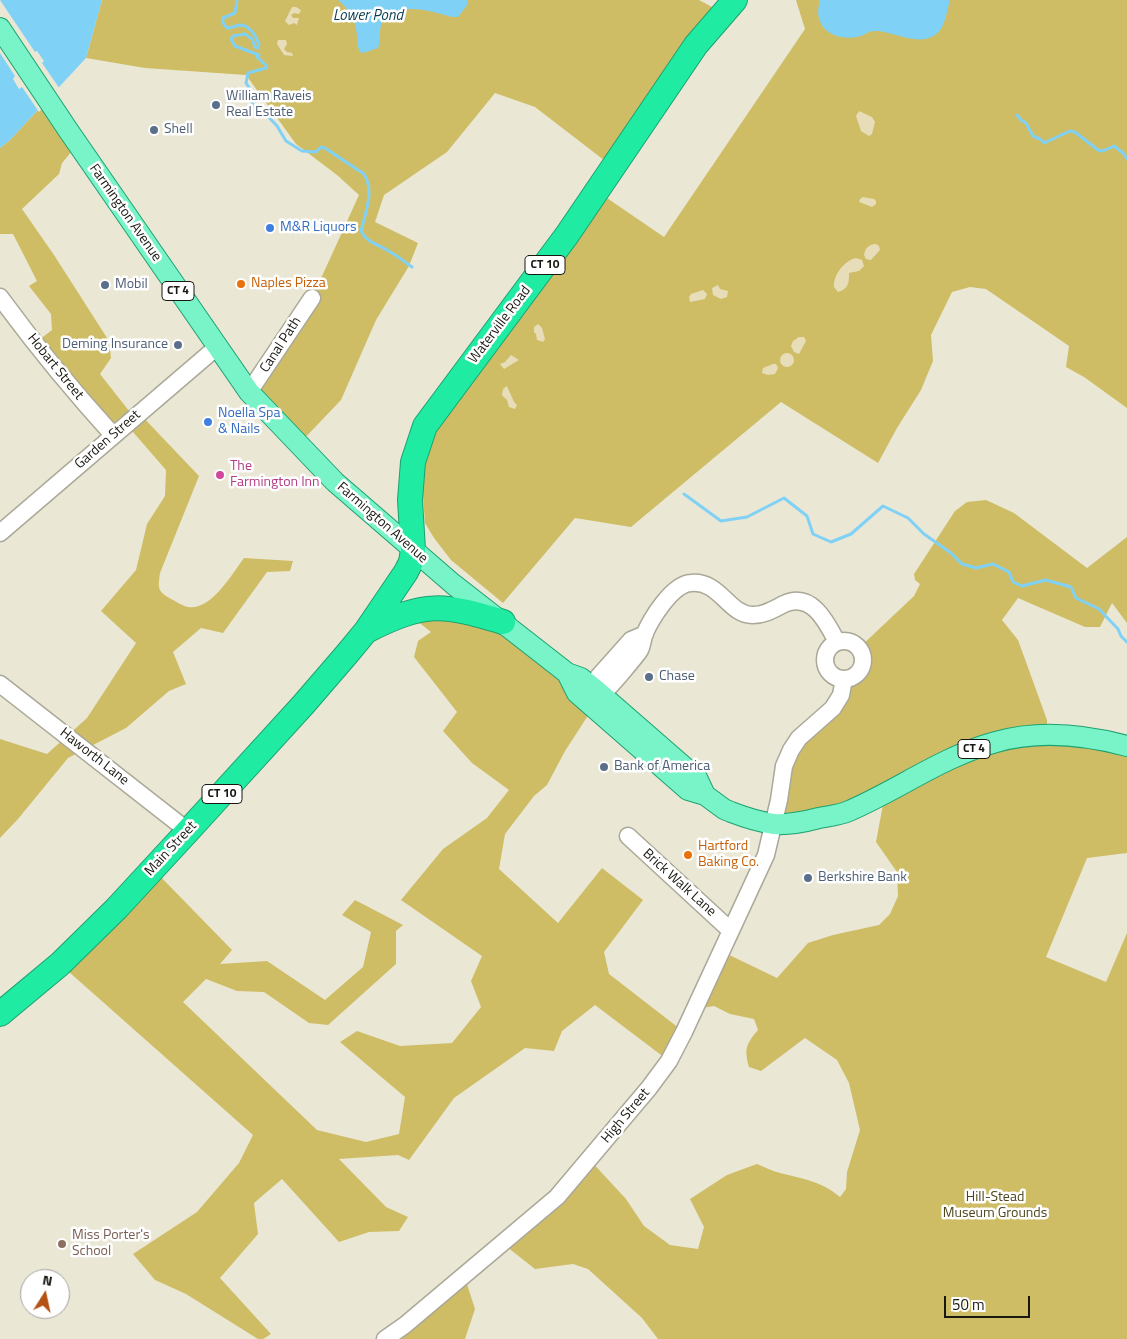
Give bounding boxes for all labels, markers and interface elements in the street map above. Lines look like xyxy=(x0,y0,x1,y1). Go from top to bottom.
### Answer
water label: Lower Pond xyxy=(333,7,403,25)
place label: William Raveis Real Estate xyxy=(226,89,312,121)
marker: William Raveis Real Estate xyxy=(210,99,222,111)
place label: Shell xyxy=(164,122,193,138)
marker: Shell xyxy=(148,124,160,136)
street label: Farmington Avenue xyxy=(85,161,165,265)
place label: M&R Liquors xyxy=(280,220,356,236)
marker: M&R Liquors xyxy=(264,222,276,234)
road number: CT 10 xyxy=(525,256,565,274)
place label: Naples Pizza xyxy=(251,276,326,292)
place label: Mobil xyxy=(115,277,148,293)
marker: Naples Pizza xyxy=(235,278,247,290)
marker: Mobil xyxy=(99,279,111,291)
road number: CT 4 xyxy=(162,282,194,300)
street label: Waterville Road xyxy=(465,283,535,367)
street label: Canal Path xyxy=(257,314,305,376)
street label: Hobart Street xyxy=(23,331,87,403)
place label: Deming Insurance xyxy=(62,337,168,353)
marker: Deming Insurance xyxy=(172,339,184,351)
place label: Noella Spa & Nails xyxy=(218,406,280,438)
street label: Garden Street xyxy=(72,407,144,473)
marker: Noella Spa & Nails xyxy=(202,416,214,428)
place label: The Farmington Inn xyxy=(230,459,320,492)
marker: The Farmington Inn xyxy=(214,469,226,481)
street label: Farmington Avenue xyxy=(333,479,431,567)
place label: Chase xyxy=(659,669,695,685)
marker: Chase xyxy=(643,671,655,683)
street label: Haworth Lane xyxy=(56,725,132,789)
road number: CT 4 xyxy=(958,740,990,759)
place label: Bank of America xyxy=(614,759,710,775)
marker: Bank of America xyxy=(598,761,610,773)
road number: CT 10 xyxy=(202,784,242,804)
street label: Main Street xyxy=(141,818,201,880)
place label: Hartford Baking Co. xyxy=(698,839,759,872)
street label: Brick Walk Lane xyxy=(639,846,719,920)
marker: Hartford Baking Co. xyxy=(682,849,694,861)
place label: Berkshire Bank xyxy=(818,870,907,886)
marker: Berkshire Bank xyxy=(802,872,814,884)
street label: High Street xyxy=(598,1085,654,1147)
park label: Hill-Stead Museum Grounds xyxy=(943,1190,1047,1222)
place label: Miss Porter's School xyxy=(72,1228,150,1260)
marker: Miss Porter's School xyxy=(56,1238,68,1250)
north arrow xyxy=(20,1269,70,1319)
text: N xyxy=(41,1269,54,1291)
scale bar xyxy=(947,1286,1033,1318)
text: 50 m xyxy=(952,1293,985,1316)

